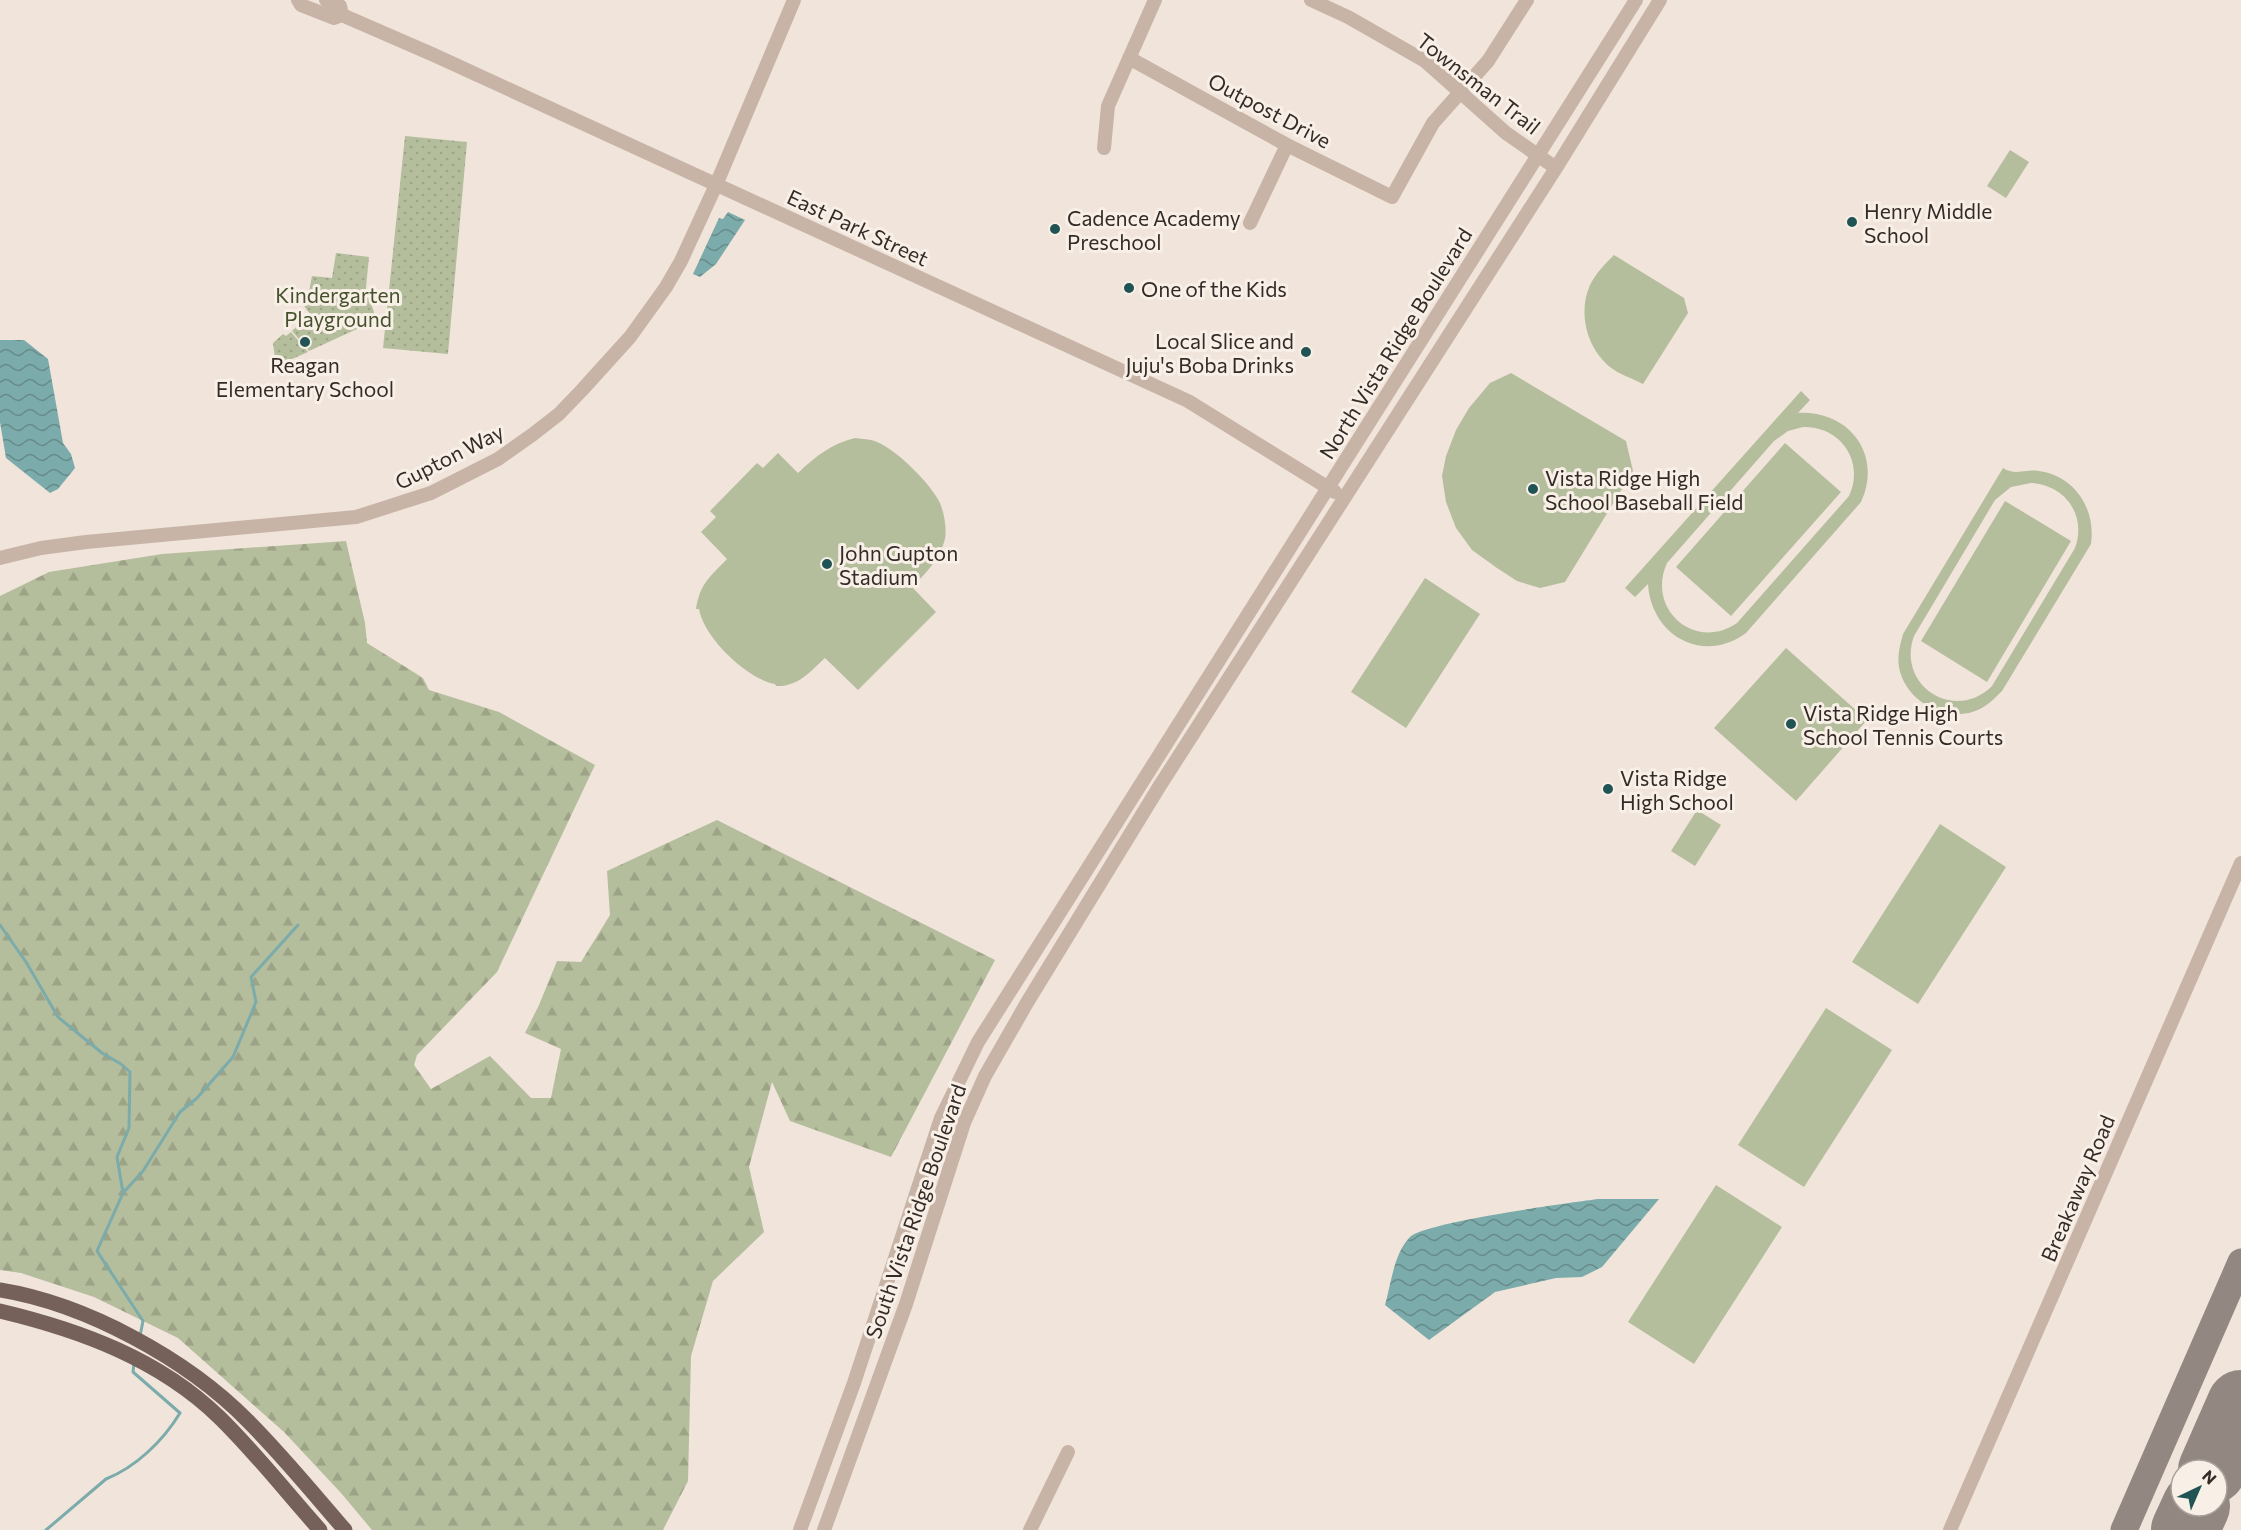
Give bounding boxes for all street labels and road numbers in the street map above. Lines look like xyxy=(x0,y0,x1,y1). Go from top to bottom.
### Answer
street label: Townsman Trail xyxy=(1412,27,1546,139)
street label: Outpost Drive xyxy=(1204,67,1336,153)
street label: East Park Street xyxy=(783,183,933,271)
street label: North Vista Ridge Boulevard xyxy=(1313,223,1477,463)
street label: Gupton Way xyxy=(391,418,508,494)
street label: South Vista Ridge Boulevard xyxy=(860,1080,970,1342)
street label: Breakaway Road xyxy=(2035,1111,2119,1265)

